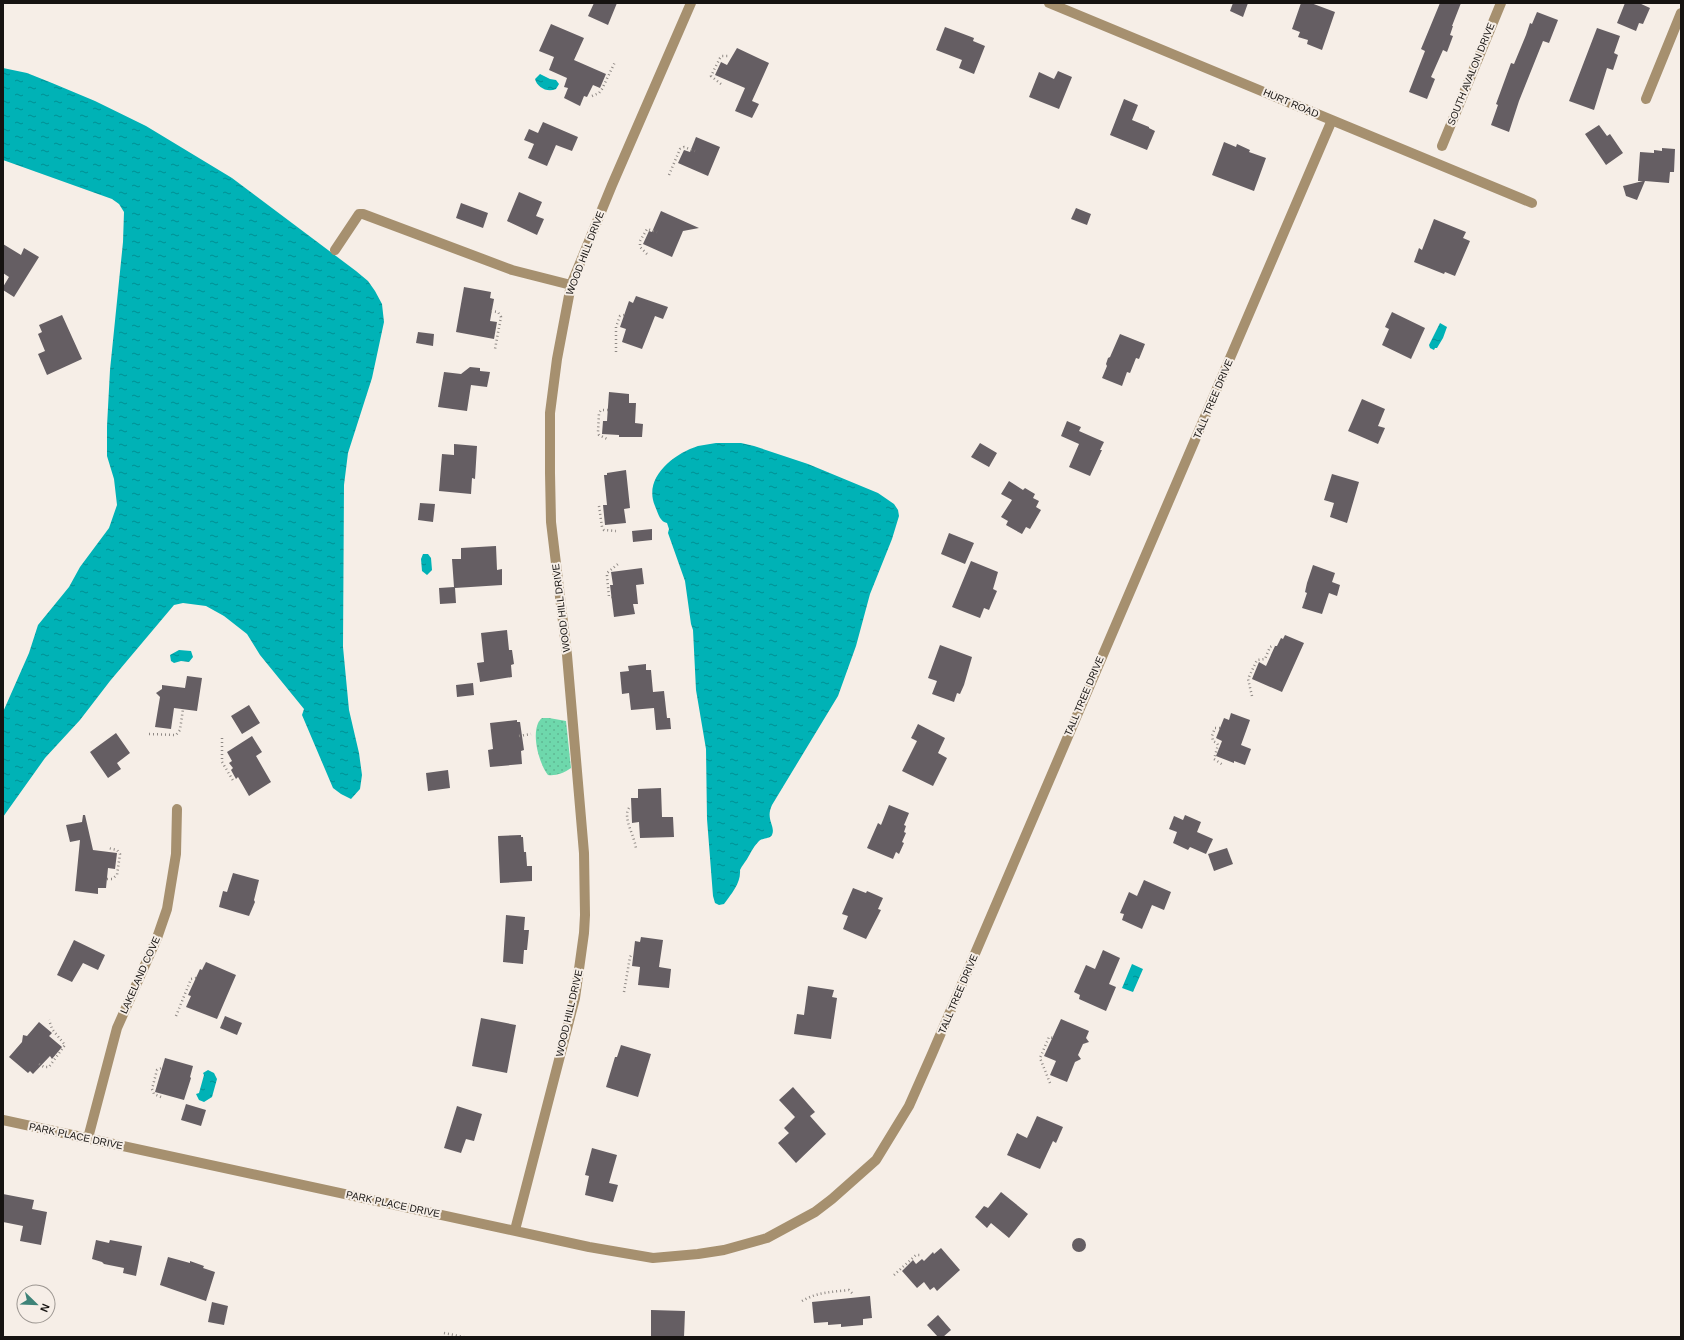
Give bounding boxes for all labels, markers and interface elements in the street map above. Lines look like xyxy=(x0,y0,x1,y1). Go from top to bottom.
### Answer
street label: SOUTH AVALON DRIVE xyxy=(1445,21,1497,127)
street label: HURT ROAD xyxy=(1262,86,1320,120)
street label: WOOD HILL DRIVE xyxy=(564,209,606,297)
street label: TALL TREE DRIVE xyxy=(1191,357,1235,440)
street label: WOOD HILL DRIVE xyxy=(550,563,572,653)
street label: TALL TREE DRIVE xyxy=(1062,654,1106,737)
street label: LAKELAND COVE xyxy=(118,934,162,1015)
street label: TALL TREE DRIVE xyxy=(936,952,980,1035)
street label: WOOD HILL DRIVE xyxy=(554,968,584,1058)
street label: PARK PLACE DRIVE xyxy=(28,1121,124,1151)
street label: PARK PLACE DRIVE xyxy=(345,1189,441,1219)
north arrow xyxy=(16,1284,56,1324)
text: N xyxy=(38,1302,52,1314)

